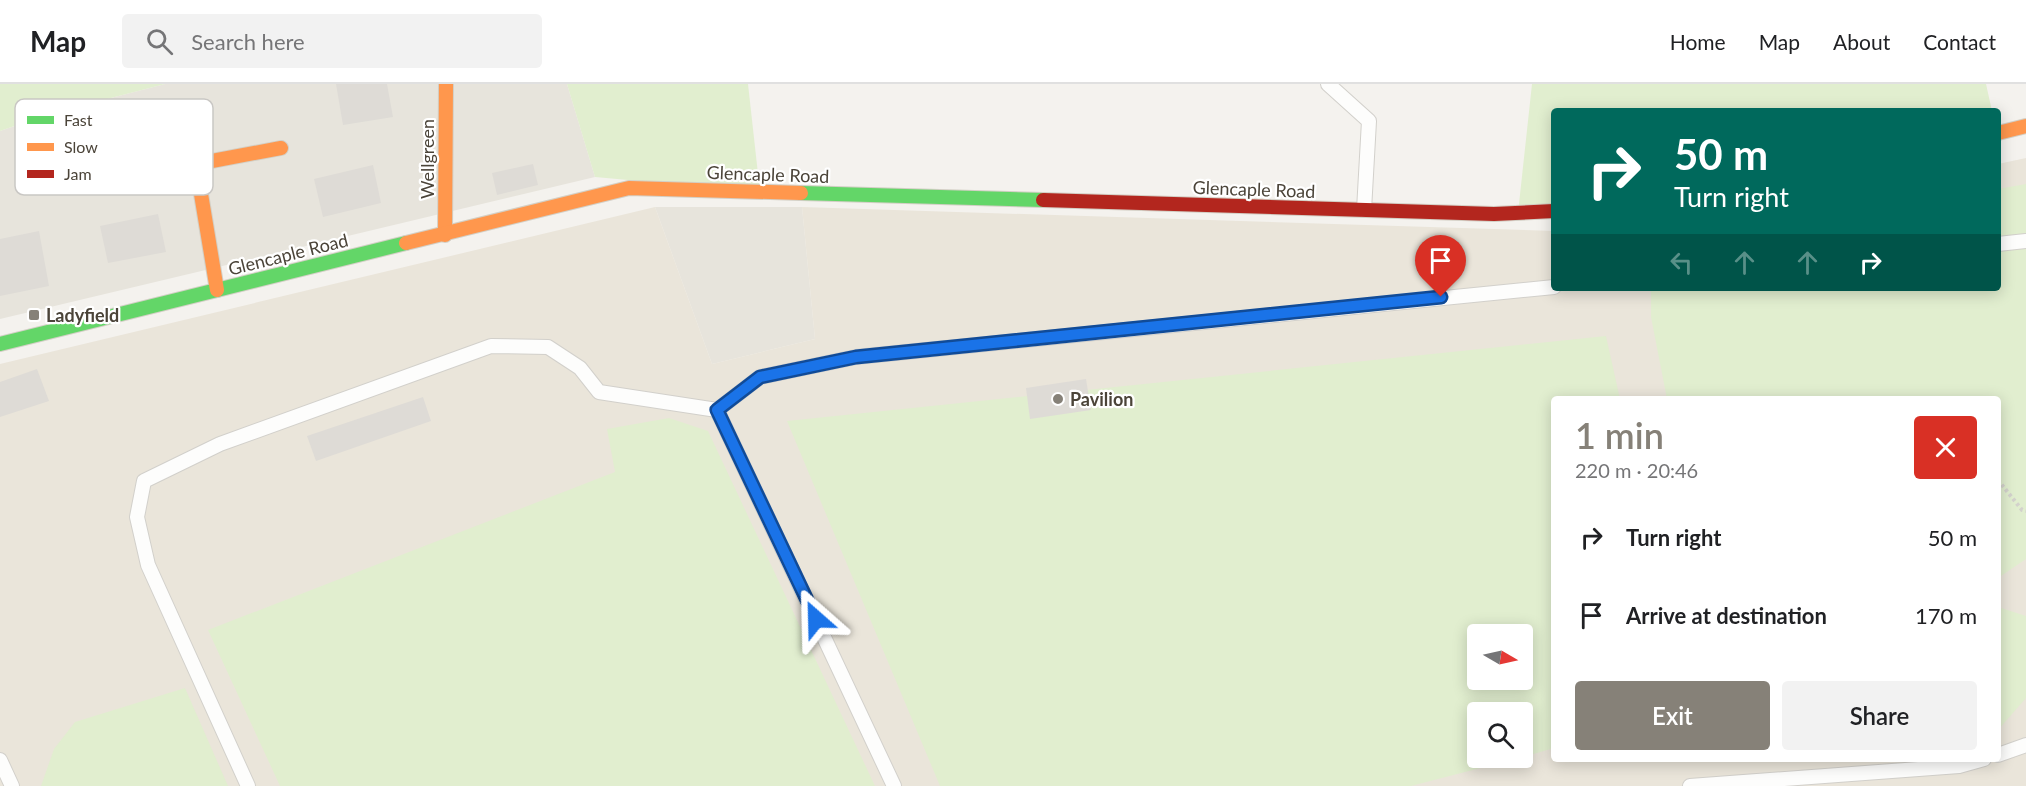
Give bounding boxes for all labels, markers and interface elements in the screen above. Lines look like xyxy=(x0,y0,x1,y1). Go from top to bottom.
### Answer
search box xyxy=(122,14,542,68)
text: Map xyxy=(30,24,86,58)
icon: search xyxy=(143,25,176,58)
text: Search here xyxy=(191,28,305,55)
text: Home xyxy=(1670,29,1726,54)
text: Map xyxy=(1759,29,1800,54)
text: About xyxy=(1833,29,1890,54)
text: Contact xyxy=(1923,29,1996,54)
legend xyxy=(15,99,213,195)
text: Fast xyxy=(64,110,93,129)
street label: Wellgreen xyxy=(416,119,438,199)
text: 50 m xyxy=(1674,129,1768,179)
icon: right xyxy=(1575,132,1653,210)
text: Slow xyxy=(64,137,98,156)
street label: Glencaple Road xyxy=(706,161,830,187)
text: Jam xyxy=(64,164,92,183)
street label: Glencaple Road xyxy=(1192,176,1316,202)
text: Turn right xyxy=(1674,180,1789,213)
street label: Glencaple Road xyxy=(226,228,350,280)
pin xyxy=(1415,235,1466,297)
icon: arrive xyxy=(1424,244,1457,277)
icon: left xyxy=(1665,246,1698,279)
icon: ahead xyxy=(1728,246,1761,279)
icon: ahead xyxy=(1791,246,1824,279)
icon: right xyxy=(1854,246,1887,279)
place label: Ladyfield xyxy=(46,304,119,326)
marker: Ladyfield xyxy=(27,308,41,322)
place label: Pavilion xyxy=(1070,388,1133,410)
marker: Pavilion xyxy=(1051,392,1065,406)
text: 1 min xyxy=(1575,413,1664,457)
button: close xyxy=(1914,416,1977,479)
text: 220 m · 20:46 xyxy=(1575,458,1698,482)
icon: right xyxy=(1575,521,1608,554)
text: Turn right xyxy=(1626,524,1721,551)
text: 50 m xyxy=(1928,524,1977,551)
position arrow xyxy=(784,587,848,651)
icon: arrive xyxy=(1575,599,1608,632)
text: Arrive at destination xyxy=(1626,602,1827,629)
text: 170 m xyxy=(1915,602,1977,629)
north arrow xyxy=(1467,624,1533,690)
map controls xyxy=(1467,624,1533,768)
button: Exit xyxy=(1575,681,1770,750)
button: Share xyxy=(1782,681,1977,750)
button: search xyxy=(1467,702,1533,768)

